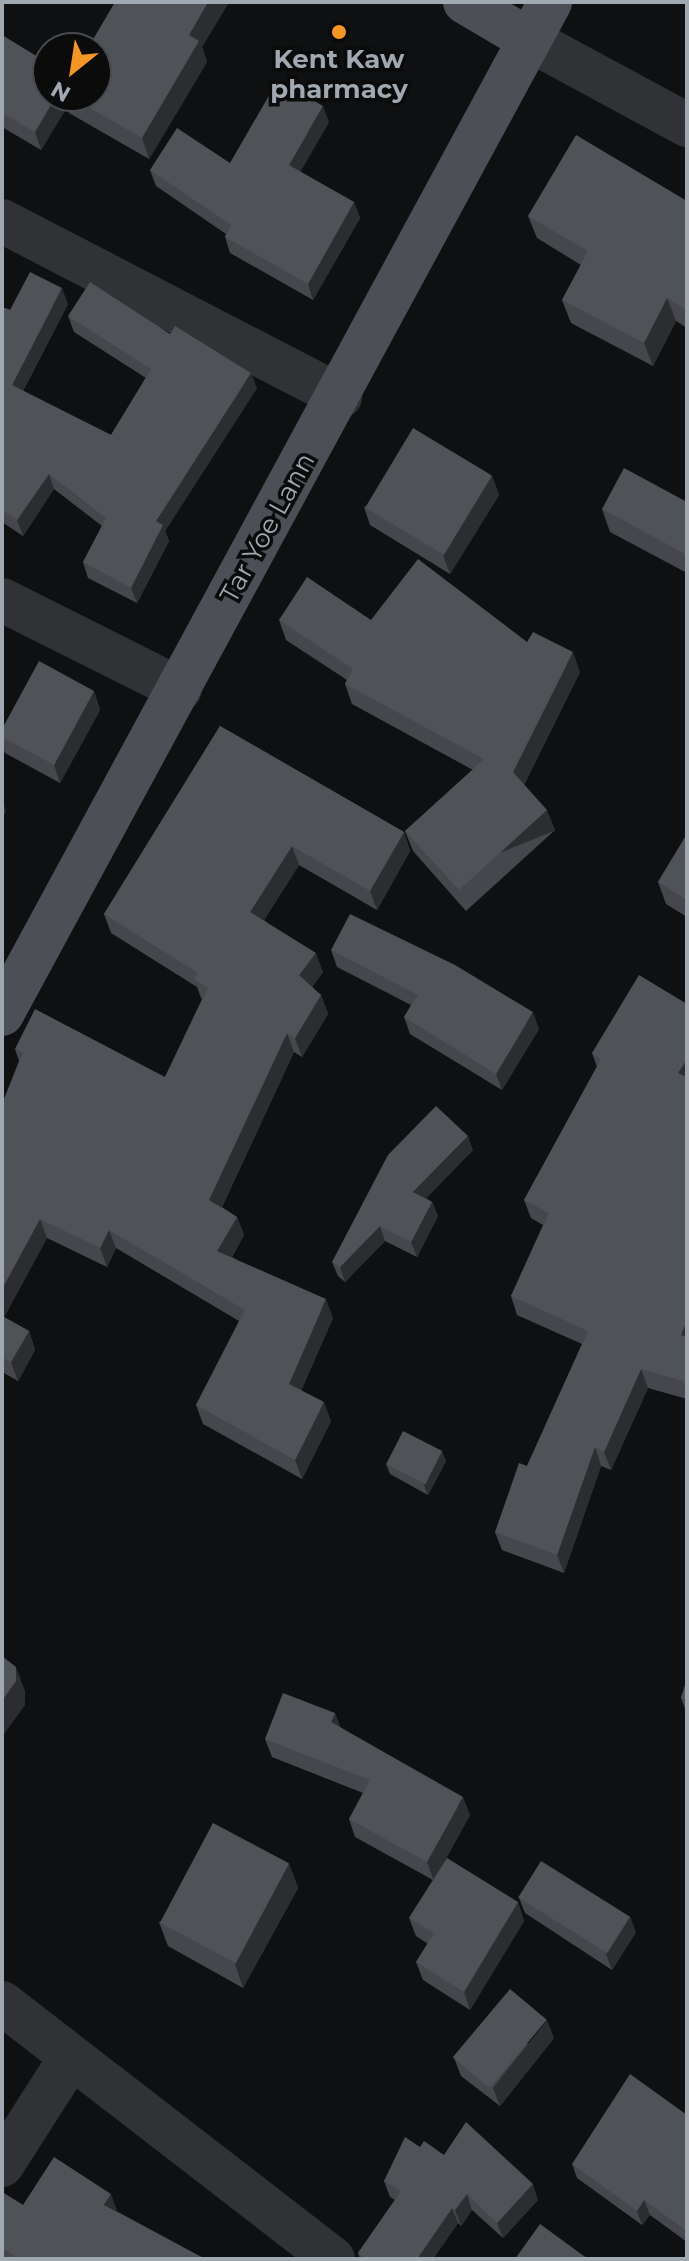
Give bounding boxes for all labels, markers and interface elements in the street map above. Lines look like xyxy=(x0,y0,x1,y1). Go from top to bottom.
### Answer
marker: Kent Kaw pharmacy xyxy=(330,23,348,41)
north arrow xyxy=(32,32,112,112)
place label: Kent Kaw pharmacy xyxy=(270,44,408,106)
text: N xyxy=(46,75,75,108)
street label: Tar Yoe Lann xyxy=(214,448,322,608)

